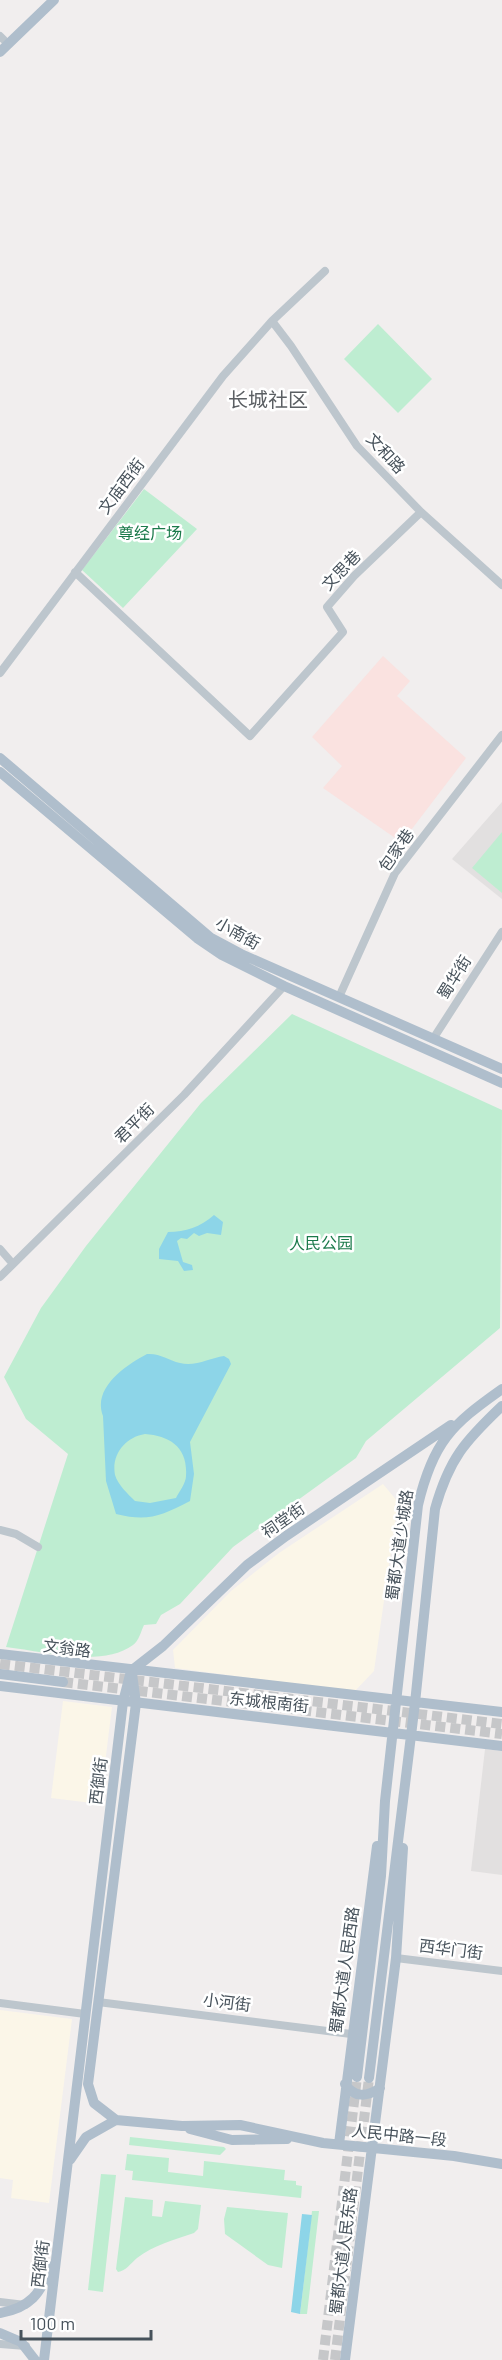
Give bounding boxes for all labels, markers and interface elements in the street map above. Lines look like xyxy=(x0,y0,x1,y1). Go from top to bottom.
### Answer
district label: 长城社区 xyxy=(228,387,308,411)
street label: 文和路 xyxy=(363,429,410,477)
street label: 文庙西街 xyxy=(94,454,147,517)
park label: 尊经广场 xyxy=(118,523,182,542)
street label: 文思巷 xyxy=(317,546,364,594)
street label: 包家巷 xyxy=(374,825,417,875)
street label: 小南街 xyxy=(213,913,264,953)
street label: 蜀华街 xyxy=(433,951,474,1002)
street label: 君平街 xyxy=(110,1099,157,1146)
park label: 人民公园 xyxy=(289,1233,353,1252)
street label: 蜀都大道少城路 xyxy=(381,1488,416,1602)
street label: 祠堂街 xyxy=(258,1498,308,1541)
street label: 文翁路 xyxy=(42,1635,92,1660)
street label: 东城根南街 xyxy=(228,1688,310,1715)
street label: 西御街 xyxy=(85,1756,110,1806)
street label: 蜀都大道人民西路 xyxy=(325,1905,362,2035)
street label: 西华门街 xyxy=(418,1935,484,1962)
street label: 小河街 xyxy=(202,1989,252,2014)
street label: 人民中路一段 xyxy=(350,2120,448,2149)
street label: 蜀都大道人民东路 xyxy=(325,2186,360,2316)
street label: 西御街 xyxy=(27,2239,52,2289)
scale bar xyxy=(21,2303,152,2341)
text: 100 m xyxy=(30,2312,75,2334)

